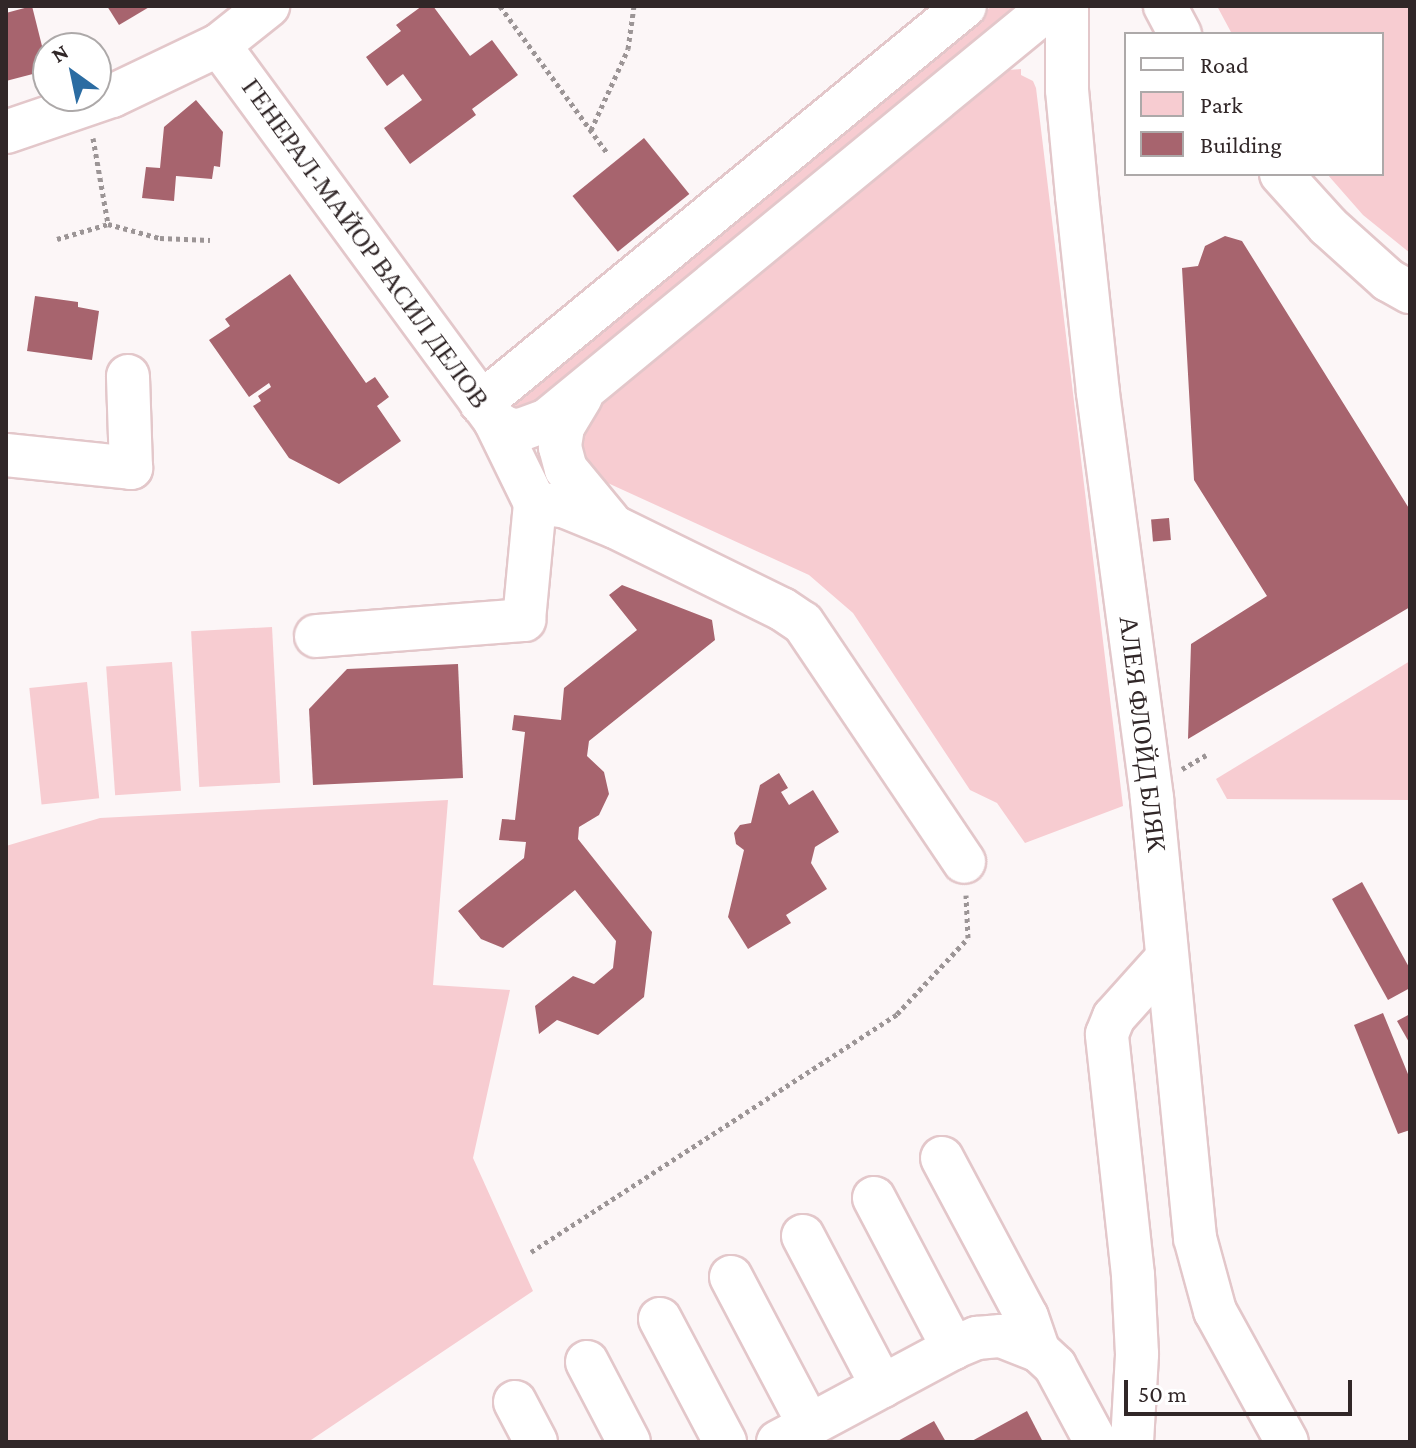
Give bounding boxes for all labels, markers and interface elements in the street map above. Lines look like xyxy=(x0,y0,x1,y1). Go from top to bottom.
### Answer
north arrow xyxy=(32,32,112,112)
legend xyxy=(1124,32,1384,176)
text: N xyxy=(47,39,73,68)
text: Road xyxy=(1200,51,1249,78)
street label: ГЕНЕРАЛ-МАЙОР ВАСИЛ ДЕЛОВ xyxy=(235,73,495,415)
text: Park xyxy=(1200,91,1243,118)
text: Building xyxy=(1200,131,1282,158)
street label: АЛЕЯ ФЛОЙД БЛЯК xyxy=(1112,614,1172,854)
scale bar xyxy=(1128,1364,1356,1414)
text: 50 m xyxy=(1138,1380,1187,1407)

